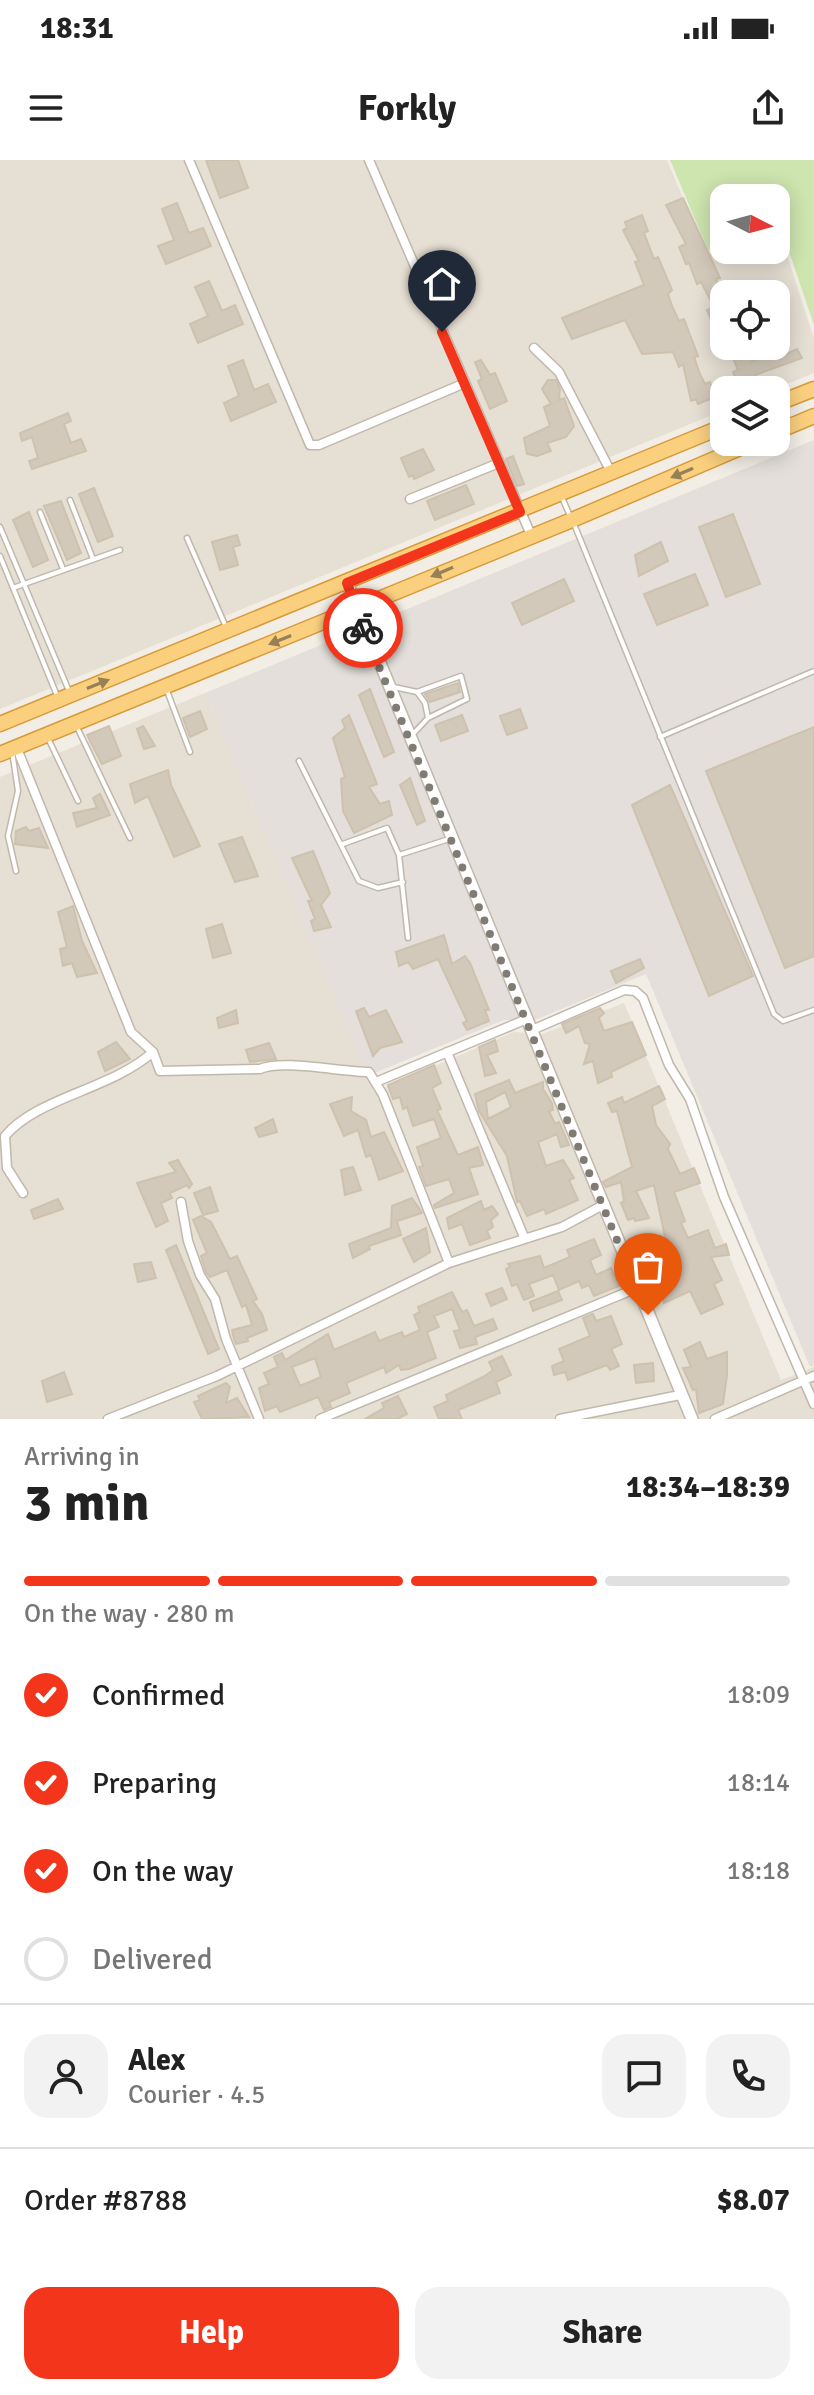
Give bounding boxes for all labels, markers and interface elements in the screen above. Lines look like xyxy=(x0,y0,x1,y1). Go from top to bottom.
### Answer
text: 18:31 xyxy=(40,10,114,47)
icon: menu xyxy=(24,86,68,130)
text: Forkly xyxy=(358,86,456,131)
icon: share xyxy=(746,86,790,130)
north arrow xyxy=(710,184,790,264)
map controls xyxy=(710,184,790,456)
pin xyxy=(408,250,476,332)
icon: home xyxy=(420,262,464,306)
button: locate xyxy=(710,280,790,360)
button: layers xyxy=(710,376,790,456)
one-way arrow xyxy=(671,466,694,479)
one-way arrow xyxy=(430,566,454,579)
courier xyxy=(323,588,403,668)
icon: bike xyxy=(341,606,385,650)
one-way arrow xyxy=(268,633,292,646)
one-way arrow xyxy=(86,678,110,691)
pin xyxy=(614,1233,682,1315)
icon: bag xyxy=(626,1245,670,1289)
text: Arriving in xyxy=(24,1441,140,1473)
text: 18:34–18:39 xyxy=(626,1469,790,1506)
text: 3 min xyxy=(24,1471,150,1535)
text: On the way · 280 m xyxy=(24,1598,234,1630)
icon: check xyxy=(24,1673,68,1717)
text: Confirmed xyxy=(92,1677,225,1714)
text: 18:09 xyxy=(727,1679,790,1711)
icon: check xyxy=(24,1761,68,1805)
text: Preparing xyxy=(92,1765,217,1802)
text: 18:14 xyxy=(727,1767,790,1799)
icon: check xyxy=(24,1849,68,1893)
text: On the way xyxy=(92,1853,233,1890)
text: 18:18 xyxy=(727,1855,790,1887)
text: Delivered xyxy=(92,1941,213,1978)
button: person xyxy=(24,2034,108,2118)
button: chat xyxy=(602,2034,686,2118)
button: phone xyxy=(706,2034,790,2118)
text: Alex xyxy=(128,2042,185,2079)
text: Courier · 4.5 xyxy=(128,2079,265,2111)
text: Order #8788 xyxy=(24,2182,187,2219)
text: $8.07 xyxy=(717,2182,790,2219)
button: Help xyxy=(24,2287,399,2379)
button: Share xyxy=(415,2287,790,2379)

